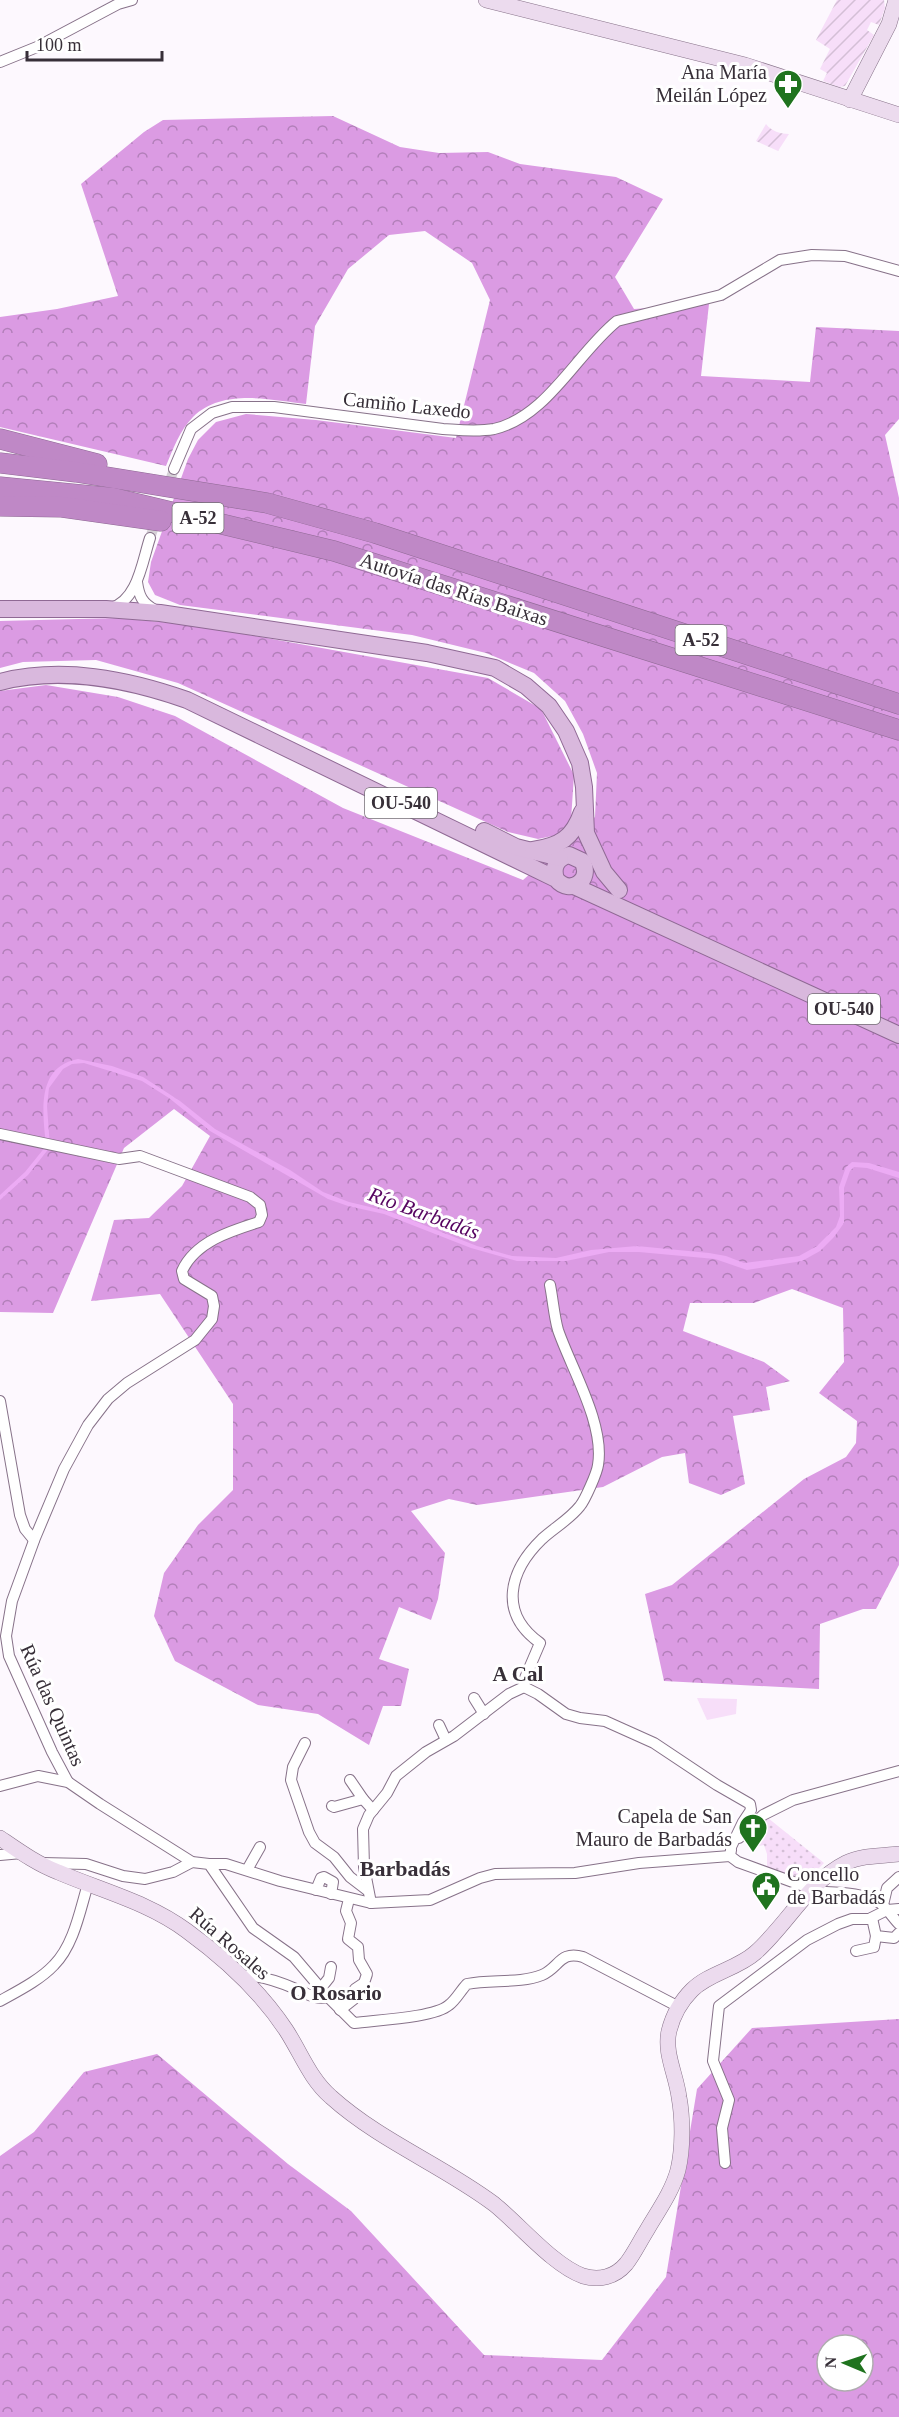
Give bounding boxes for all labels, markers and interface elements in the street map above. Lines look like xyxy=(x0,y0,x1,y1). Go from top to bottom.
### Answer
scale bar xyxy=(27,24,162,62)
text: 100 m xyxy=(36,35,82,55)
place label: Ana María Meilán López xyxy=(655,61,767,107)
pharmacy icon: Ana María Meilán López xyxy=(772,68,804,110)
street label: Camiño Laxedo xyxy=(342,387,472,423)
road number: A-52 xyxy=(172,503,224,533)
street label: Autovía das Rías Baixas xyxy=(357,548,551,630)
road number: A-52 xyxy=(676,625,726,655)
road number: OU-540 xyxy=(365,788,437,818)
road number: OU-540 xyxy=(808,994,880,1024)
water label: Río Barbadás xyxy=(364,1182,483,1244)
street label: Rúa das Quintas xyxy=(16,1641,90,1770)
district label: A Cal xyxy=(493,1662,544,1686)
place label: Capela de San Mauro de Barbadás xyxy=(575,1805,732,1850)
church icon: Capela de San Mauro de Barbadás xyxy=(737,1812,769,1854)
district label: Barbadás xyxy=(360,1856,451,1881)
place label: Concello de Barbadás xyxy=(787,1863,886,1908)
public building icon: Concello de Barbadás xyxy=(750,1870,782,1912)
street label: Rúa Rosales xyxy=(185,1902,275,1984)
district label: O Rosario xyxy=(290,1981,382,2005)
north arrow xyxy=(815,2333,875,2393)
text: N xyxy=(822,2356,839,2369)

